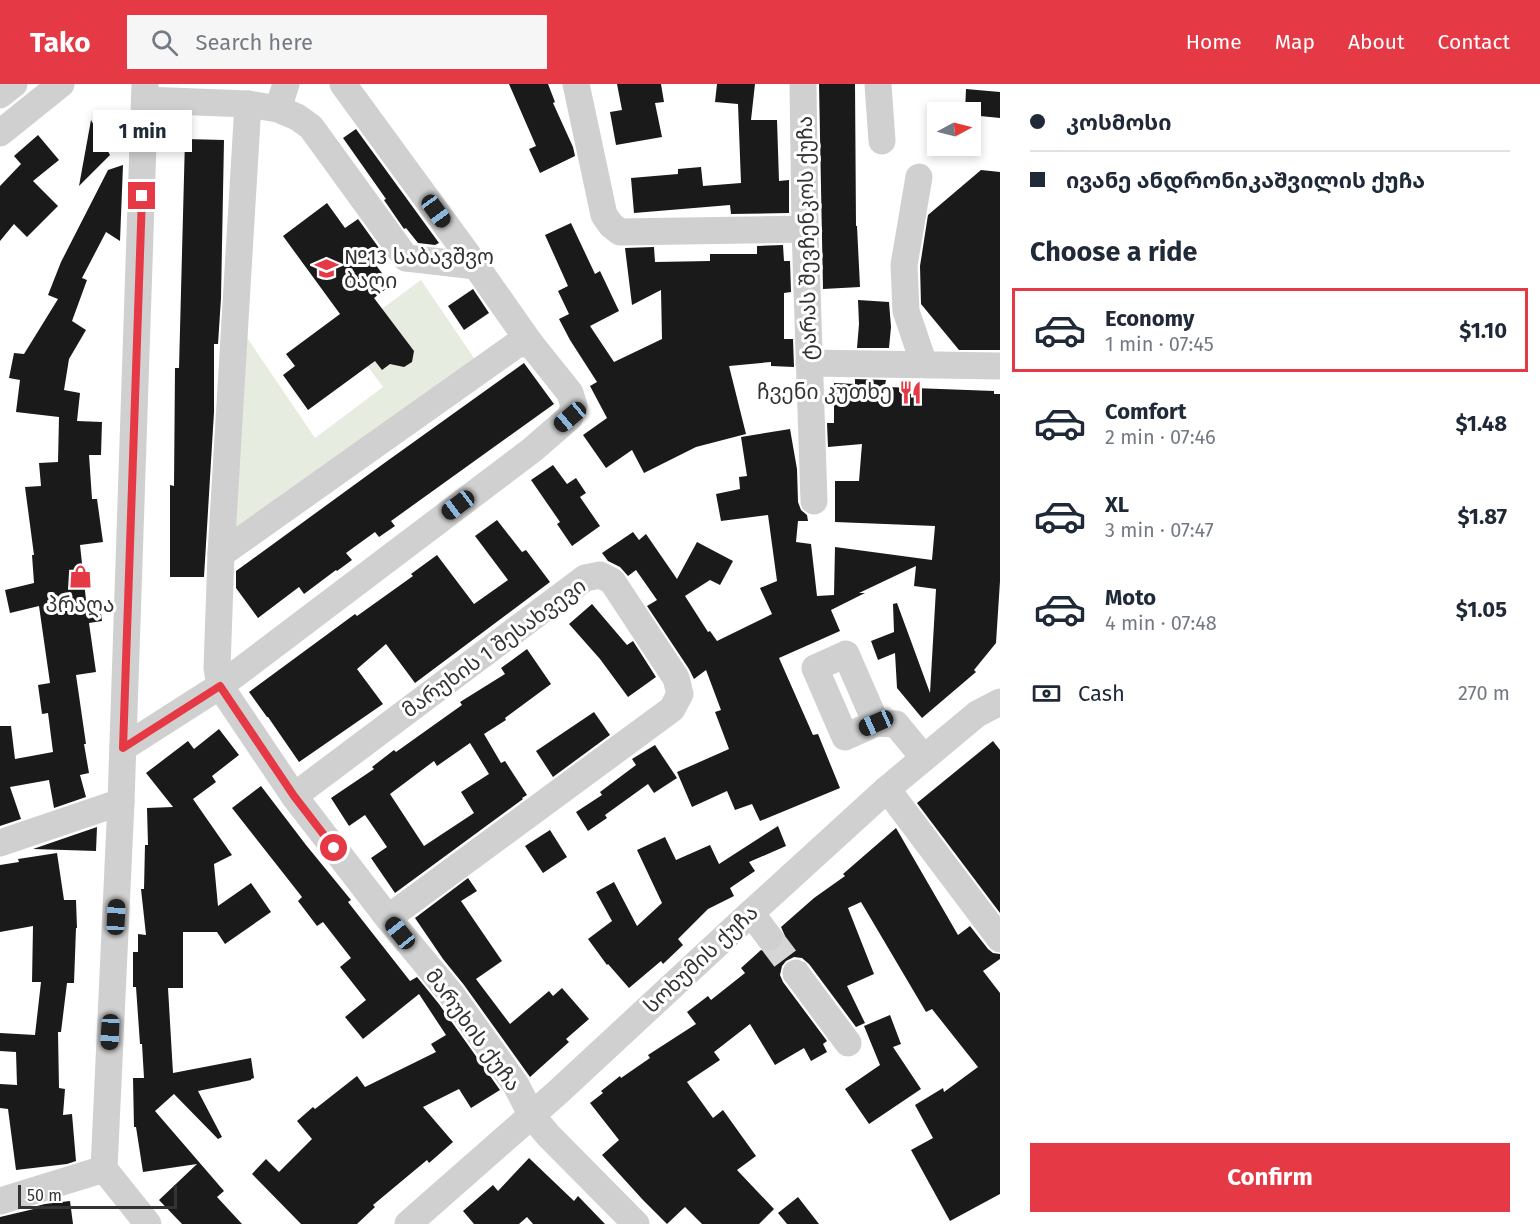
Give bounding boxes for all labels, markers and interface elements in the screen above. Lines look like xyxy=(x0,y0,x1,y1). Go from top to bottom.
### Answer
search box xyxy=(127,15,547,69)
text: Tako xyxy=(30,26,91,59)
icon: search xyxy=(148,26,181,59)
text: Search here xyxy=(196,29,313,56)
text: Home xyxy=(1186,29,1242,55)
text: Map xyxy=(1275,29,1315,55)
text: About xyxy=(1348,29,1405,55)
text: Contact xyxy=(1438,29,1510,55)
north arrow xyxy=(927,102,981,156)
map controls xyxy=(927,102,981,156)
callout: 1 min xyxy=(92,109,192,151)
text: კოსმოსი xyxy=(1066,109,1172,136)
street label: ტარას შევჩენკოს ქუჩა xyxy=(792,116,822,360)
text: 1 min xyxy=(118,119,167,143)
text: ივანე ანდრონიკაშვილის ქუჩა xyxy=(1066,167,1425,194)
route end xyxy=(128,182,155,209)
car xyxy=(418,191,454,231)
text: Choose a ride xyxy=(1030,236,1197,268)
place label: №13 საბავშვო ბაღი xyxy=(344,244,494,294)
school or university icon: №13 საბავშვო ბაღი xyxy=(313,256,339,282)
icon: car xyxy=(1033,303,1087,357)
text: Economy xyxy=(1105,305,1194,332)
text: $1.10 xyxy=(1459,317,1507,344)
text: 1 min · 07:45 xyxy=(1105,332,1214,356)
place label: ჩვენი კუთხე xyxy=(757,379,892,405)
restaurant icon: ჩვენი კუთხე xyxy=(897,379,923,405)
icon: car xyxy=(1033,396,1087,450)
text: Comfort xyxy=(1105,398,1186,425)
car xyxy=(550,399,590,435)
text: $1.48 xyxy=(1455,410,1507,437)
text: 2 min · 07:46 xyxy=(1105,425,1216,449)
car xyxy=(438,487,478,523)
icon: car xyxy=(1033,489,1087,543)
text: XL xyxy=(1105,491,1129,518)
text: $1.87 xyxy=(1457,503,1507,530)
text: 3 min · 07:47 xyxy=(1105,518,1214,542)
shop icon: პრაღა xyxy=(67,564,93,590)
street label: მარუხის 1 შესახვევი xyxy=(397,573,591,723)
icon: car xyxy=(1033,582,1087,636)
text: Moto xyxy=(1105,584,1156,611)
place label: პრაღა xyxy=(46,592,114,618)
text: $1.05 xyxy=(1456,596,1507,623)
text: 4 min · 07:48 xyxy=(1105,611,1217,635)
icon: cash xyxy=(1030,677,1063,710)
text: Cash xyxy=(1078,680,1125,707)
text: 270 m xyxy=(1458,681,1510,705)
car xyxy=(856,707,896,739)
route start xyxy=(320,834,347,861)
car xyxy=(106,899,126,935)
street label: სოხუმის ქუჩა xyxy=(638,899,764,1019)
car xyxy=(382,913,418,953)
street label: მარუხის ქუჩა xyxy=(420,964,526,1096)
car xyxy=(100,1014,120,1050)
button: Confirm xyxy=(1030,1143,1510,1212)
scale bar xyxy=(18,1182,177,1210)
text: 50 m xyxy=(27,1186,62,1205)

